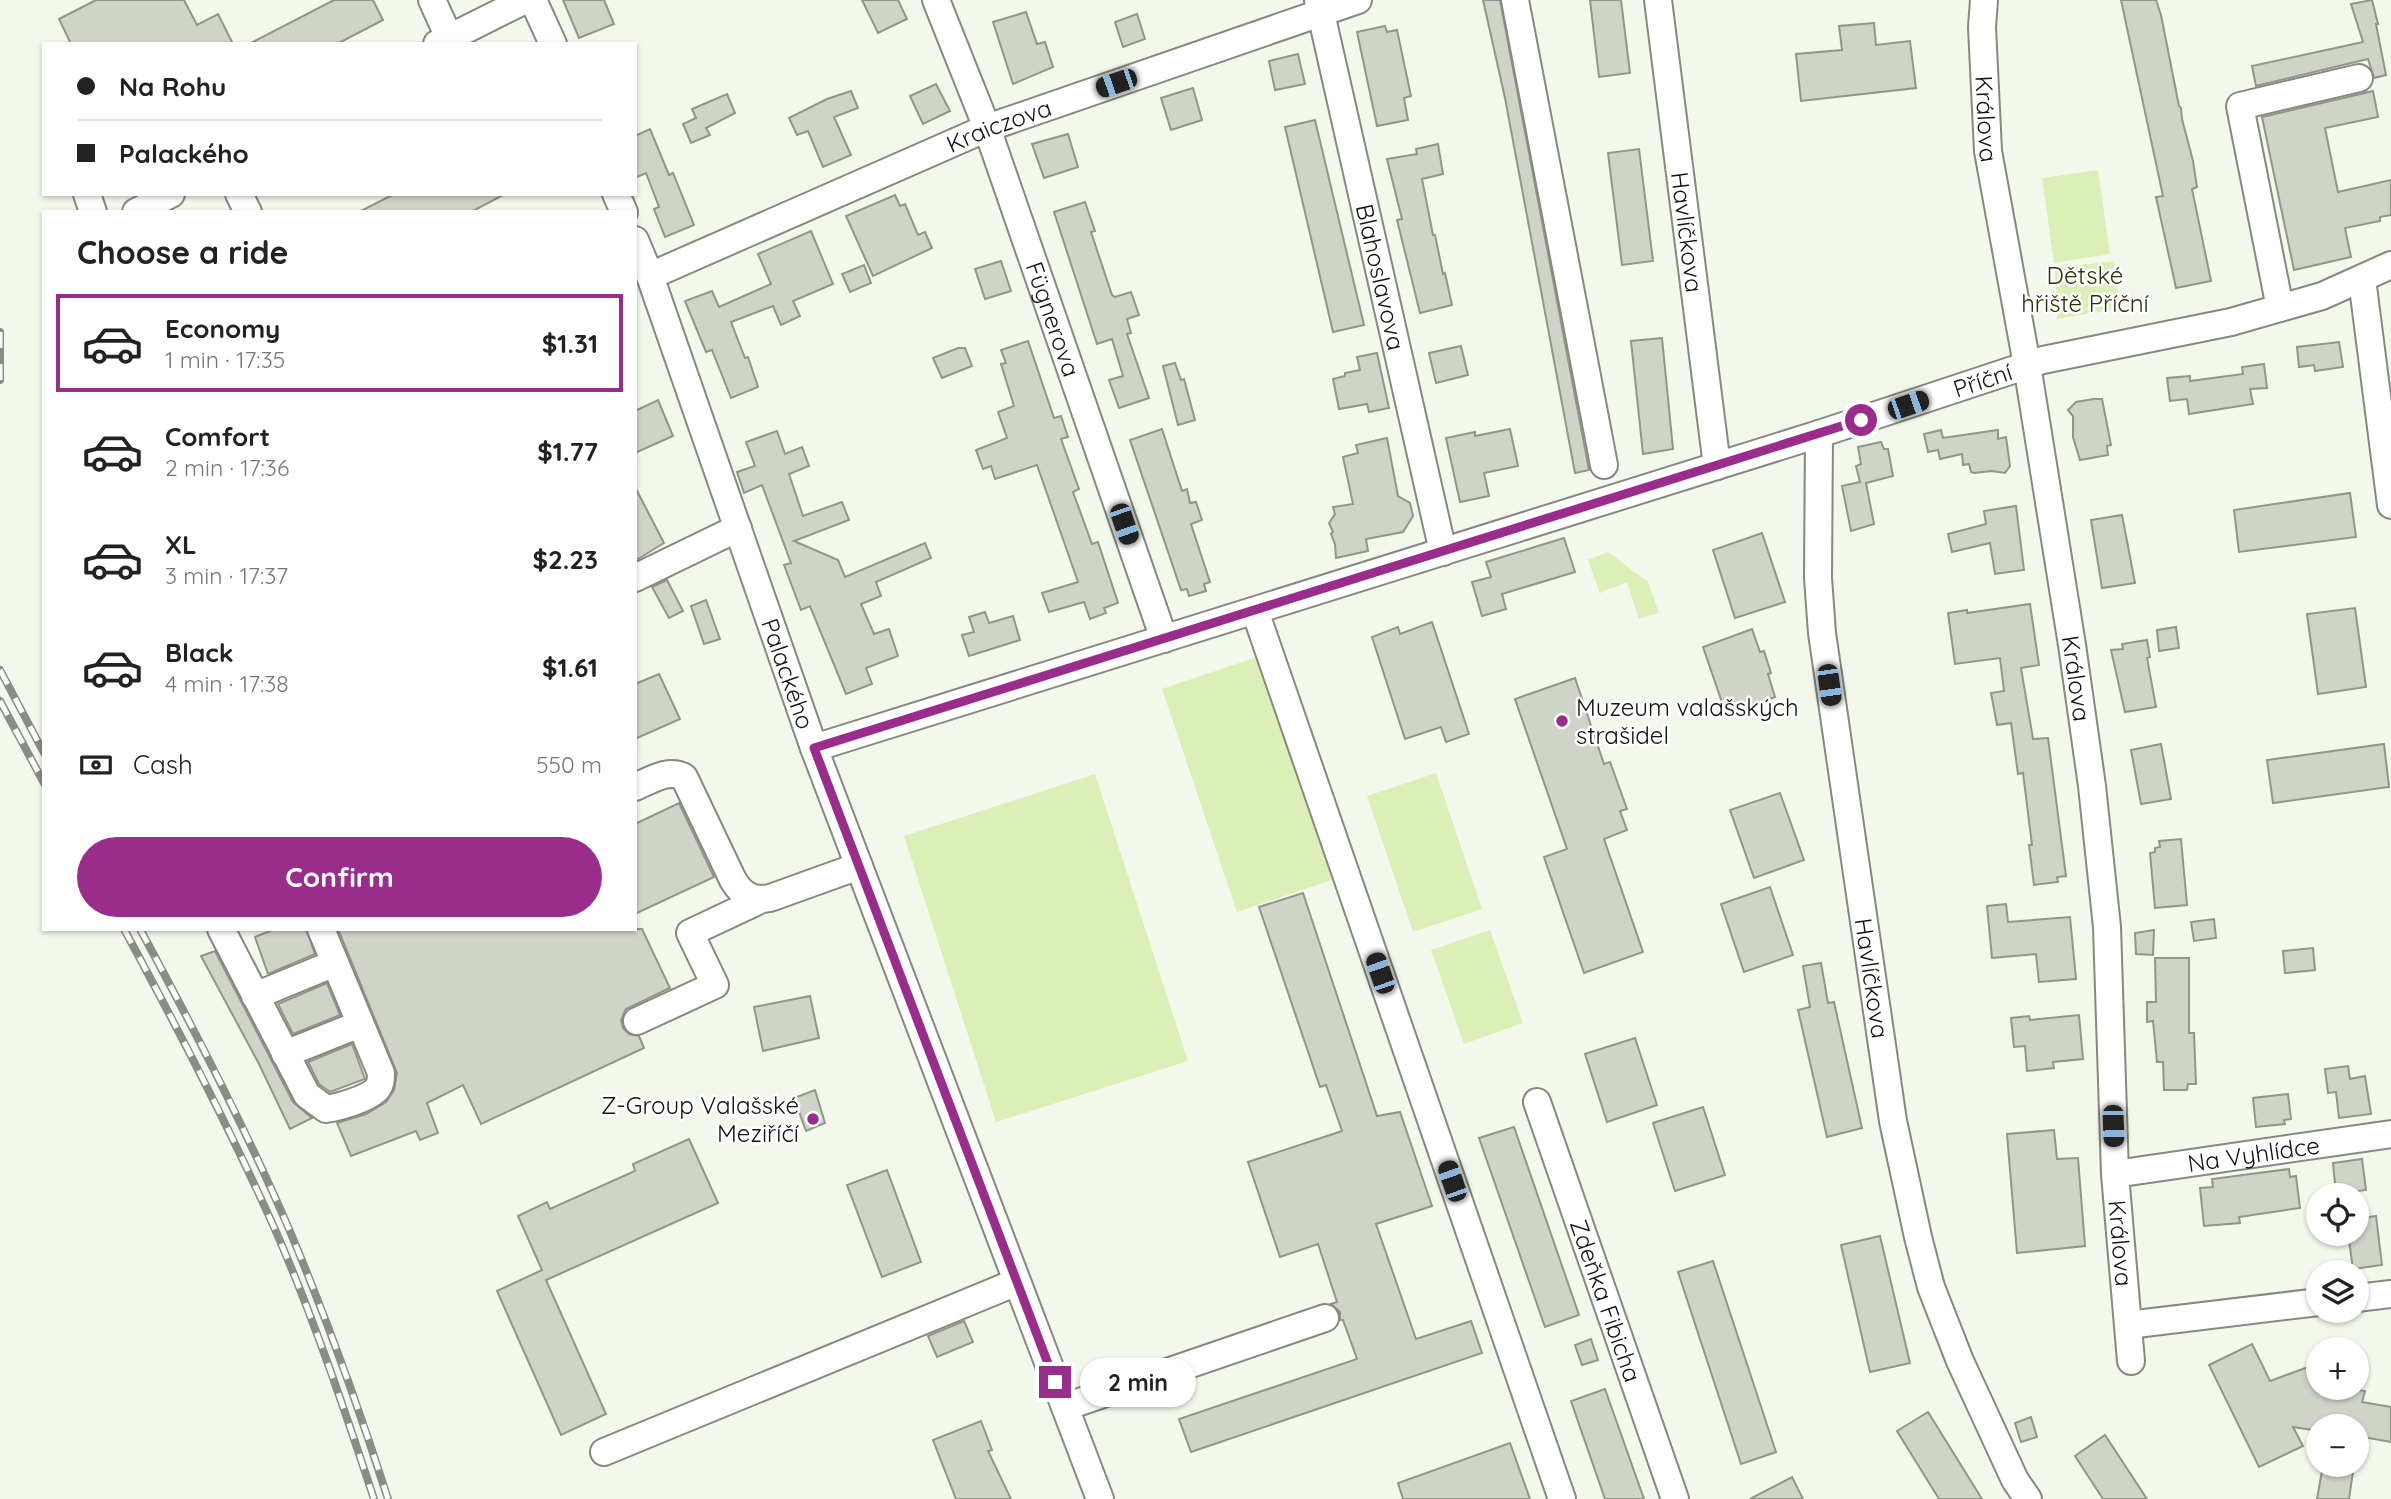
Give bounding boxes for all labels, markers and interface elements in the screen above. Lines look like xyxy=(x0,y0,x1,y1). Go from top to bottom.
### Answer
car xyxy=(1093,66,1140,100)
text: Na Rohu xyxy=(119,70,226,103)
street label: Králova xyxy=(1969,75,2005,164)
street label: Kraiczova xyxy=(942,92,1055,159)
text: Palackého xyxy=(119,137,249,170)
street label: Havlíčkova xyxy=(1665,170,1710,294)
street label: Blahoslavova xyxy=(1350,201,1412,353)
text: Choose a ride xyxy=(77,232,289,272)
street label: Fügnerova xyxy=(1019,258,1087,380)
park label: Dětské hřiště Příční xyxy=(2021,260,2150,318)
icon: car xyxy=(81,312,144,375)
text: Economy xyxy=(165,312,280,345)
text: $1.31 xyxy=(542,327,598,360)
text: 1 min · 17:35 xyxy=(165,345,285,374)
street label: Příční xyxy=(1949,356,2016,404)
car xyxy=(1885,388,1932,422)
route start xyxy=(1845,404,1877,436)
icon: car xyxy=(81,420,144,483)
text: Comfort xyxy=(165,420,270,453)
text: $1.77 xyxy=(537,435,598,468)
text: 2 min · 17:36 xyxy=(165,453,289,482)
car xyxy=(1108,501,1141,547)
icon: car xyxy=(81,528,144,591)
text: XL xyxy=(165,528,197,561)
text: $2.23 xyxy=(532,543,598,576)
text: 3 min · 17:37 xyxy=(165,561,288,590)
street label: Palackého xyxy=(755,614,821,733)
street label: Králova xyxy=(2056,633,2098,723)
icon: car xyxy=(81,636,144,699)
text: Black xyxy=(165,636,234,669)
text: $1.61 xyxy=(542,651,598,684)
car xyxy=(1816,663,1843,707)
text: 4 min · 17:38 xyxy=(165,669,289,698)
place label: Muzeum valašských strašidel xyxy=(1576,692,1799,750)
marker: Muzeum valašských strašidel xyxy=(1554,713,1570,729)
icon: cash xyxy=(77,746,115,784)
text: Cash xyxy=(133,748,193,781)
text: 550 m xyxy=(536,750,602,779)
button: Confirm xyxy=(77,837,602,917)
street label: Havlíčkova xyxy=(1849,916,1896,1040)
car xyxy=(1364,950,1397,996)
place label: Z-Group Valašské Meziříčí xyxy=(601,1090,800,1148)
car xyxy=(2102,1105,2125,1147)
marker: Z-Group Valašské Meziříčí xyxy=(805,1111,821,1127)
street label: Na Vyhlídce xyxy=(2186,1130,2322,1178)
car xyxy=(1436,1158,1469,1204)
map controls xyxy=(2306,1183,2369,1477)
button: locate xyxy=(2306,1183,2369,1246)
street label: Králova xyxy=(2102,1199,2140,1287)
street label: Zdeňka Fibicha xyxy=(1564,1215,1648,1386)
button: layers xyxy=(2306,1260,2369,1323)
button: + xyxy=(2306,1337,2369,1400)
callout: 2 min xyxy=(1080,1358,1195,1406)
route end xyxy=(1039,1366,1071,1398)
text: 2 min xyxy=(1108,1368,1168,1397)
button: − xyxy=(2306,1414,2369,1477)

